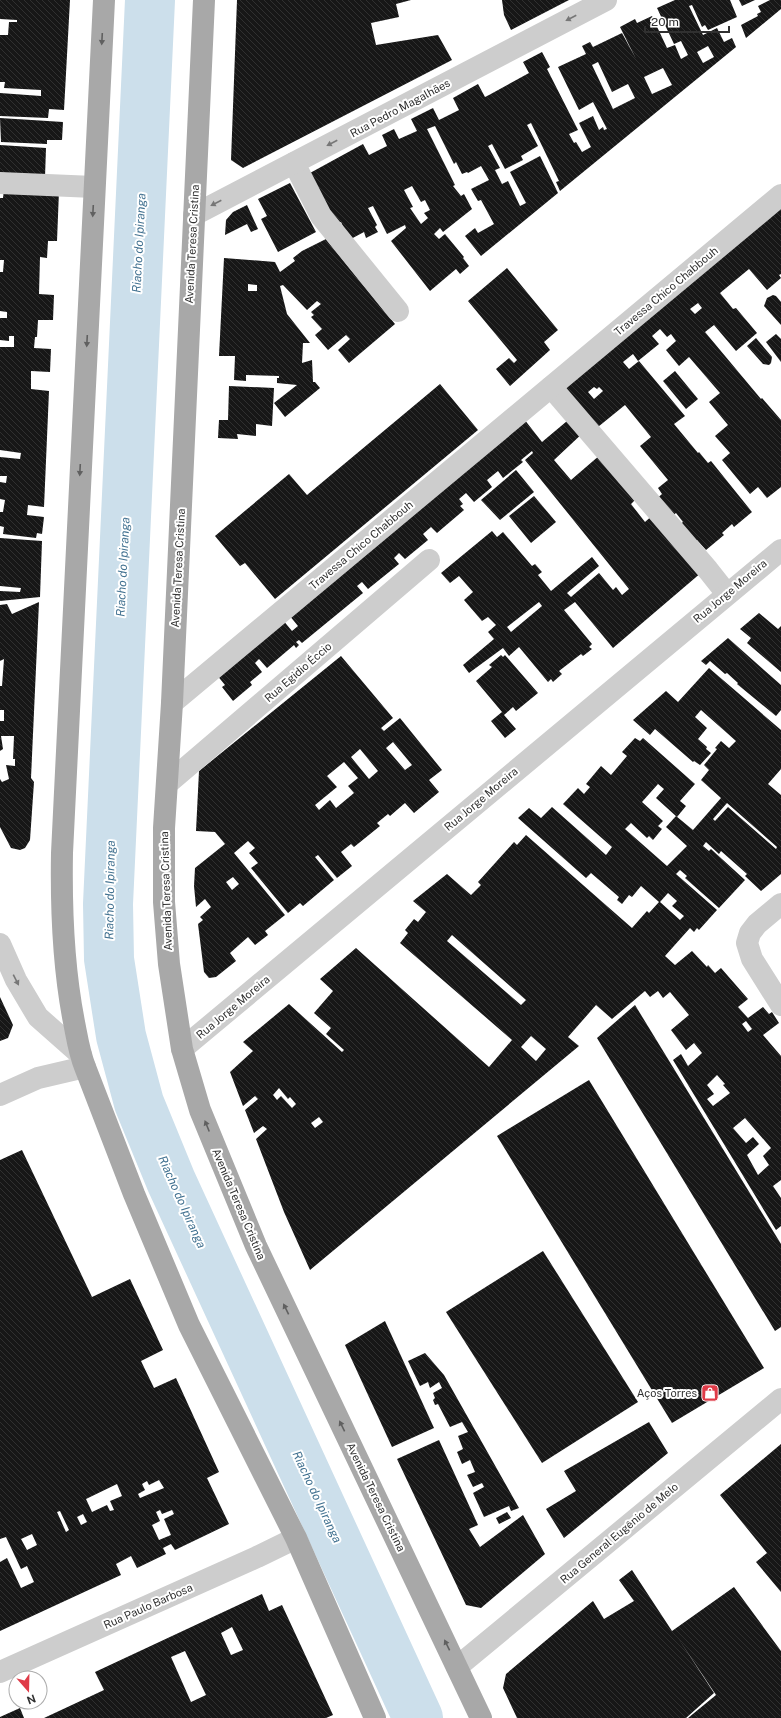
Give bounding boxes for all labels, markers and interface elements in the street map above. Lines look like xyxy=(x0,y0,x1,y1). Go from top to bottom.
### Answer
scale bar xyxy=(645,8,729,34)
one-way arrow xyxy=(565,15,577,21)
text: 20 m xyxy=(651,15,679,29)
one-way arrow xyxy=(98,33,105,45)
street label: Rua Pedro Magalhães xyxy=(348,76,452,139)
one-way arrow xyxy=(326,140,338,146)
street label: Avenida Teresa Cristina xyxy=(183,184,201,304)
water label: Riacho do Ipiranga xyxy=(129,193,149,293)
one-way arrow xyxy=(211,200,222,206)
one-way arrow xyxy=(90,205,96,218)
street label: Travessa Chico Chabbouh xyxy=(612,244,720,338)
one-way arrow xyxy=(83,335,90,347)
one-way arrow xyxy=(77,464,84,476)
street label: Travessa Chico Chabbouh xyxy=(307,498,415,592)
street label: Avenida Teresa Cristina xyxy=(169,508,187,628)
water label: Riacho do Ipiranga xyxy=(113,517,133,617)
street label: Rua Jorge Moreira xyxy=(691,557,769,625)
street label: Rua Egidio Éccio xyxy=(262,639,334,704)
street label: Rua Jorge Moreira xyxy=(442,765,520,833)
street label: Avenida Teresa Cristina xyxy=(158,831,174,951)
water label: Riacho do Ipiranga xyxy=(102,840,118,940)
street label: Rua Jorge Moreira xyxy=(194,973,272,1041)
one-way arrow xyxy=(13,974,19,985)
one-way arrow xyxy=(203,1119,209,1131)
street label: Avenida Teresa Cristina xyxy=(210,1147,268,1261)
water label: Riacho do Ipiranga xyxy=(155,1154,209,1250)
one-way arrow xyxy=(283,1303,289,1315)
shop icon: Aços Torres xyxy=(700,1383,720,1403)
place label: Aços Torres xyxy=(637,1387,697,1400)
one-way arrow xyxy=(339,1421,345,1432)
street label: Avenida Teresa Cristina xyxy=(344,1441,408,1553)
water label: Riacho do Ipiranga xyxy=(290,1449,344,1545)
street label: Rua General Eugênio de Melo xyxy=(558,1480,680,1586)
street label: Rua Paulo Barbosa xyxy=(102,1581,194,1631)
one-way arrow xyxy=(444,1639,450,1650)
north arrow xyxy=(8,1670,48,1710)
text: N xyxy=(25,1692,38,1707)

